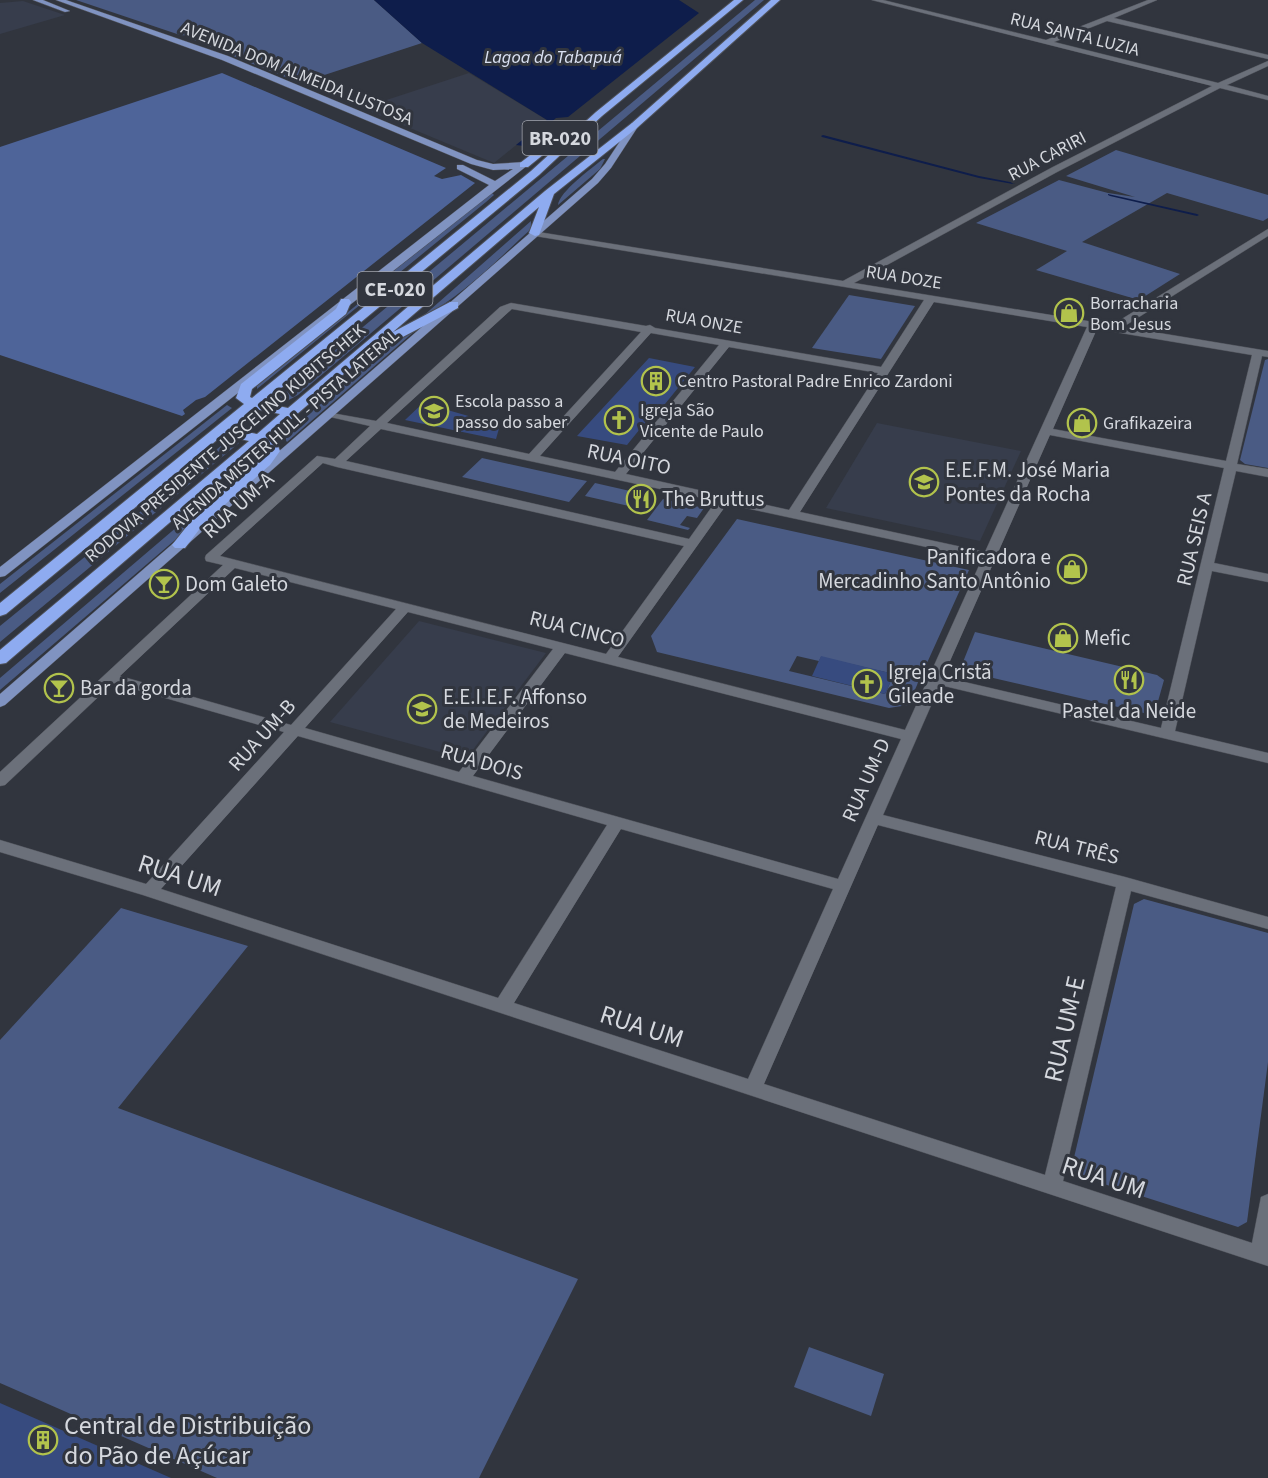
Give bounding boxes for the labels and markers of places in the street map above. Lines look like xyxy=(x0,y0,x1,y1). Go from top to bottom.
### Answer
place label: Borracharia Bom Jesus xyxy=(1090,291,1178,337)
shop icon: Borracharia Bom Jesus xyxy=(1053,297,1085,329)
building icon: Centro Pastoral Padre Enrico Zardoni xyxy=(640,365,672,397)
place label: Centro Pastoral Padre Enrico Zardoni xyxy=(677,369,953,394)
place label: Escola passo a passo do saber xyxy=(455,389,568,435)
school or university icon: Escola passo a passo do saber xyxy=(418,395,450,427)
place label: Igreja São Vicente de Paulo xyxy=(640,398,764,444)
church icon: Igreja São Vicente de Paulo xyxy=(603,404,635,436)
shop icon: Grafikazeira xyxy=(1066,407,1098,439)
place label: Grafikazeira xyxy=(1103,411,1192,436)
place label: E.E.F.M. José Maria Pontes da Rocha xyxy=(945,455,1110,509)
school or university icon: E.E.F.M. José Maria Pontes da Rocha xyxy=(908,466,940,498)
restaurant icon: The Bruttus xyxy=(625,483,657,515)
place label: The Bruttus xyxy=(662,484,765,514)
place label: Panificadora e Mercadinho Santo Antônio xyxy=(818,542,1051,596)
shop icon: Panificadora e Mercadinho Santo Antônio xyxy=(1056,553,1088,585)
bar icon: Dom Galeto xyxy=(148,568,180,600)
place label: Dom Galeto xyxy=(185,569,288,599)
shop icon: Mefic xyxy=(1047,622,1079,654)
place label: Mefic xyxy=(1084,623,1131,653)
place label: Igreja Cristã Gileade xyxy=(888,657,992,711)
restaurant icon: Pastel da Neide xyxy=(1113,664,1145,696)
church icon: Igreja Cristã Gileade xyxy=(851,668,883,700)
bar icon: Bar da gorda xyxy=(43,672,75,704)
place label: Bar da gorda xyxy=(80,673,192,703)
place label: E.E.I.E.F. Affonso de Medeiros xyxy=(443,682,587,736)
school or university icon: E.E.I.E.F. Affonso de Medeiros xyxy=(406,693,438,725)
place label: Pastel da Neide xyxy=(1062,696,1196,726)
place label: Central de Distribuição do Pão de Açúcar xyxy=(64,1407,311,1474)
building icon: Central de Distribuição do Pão de Açúcar xyxy=(27,1424,59,1456)

